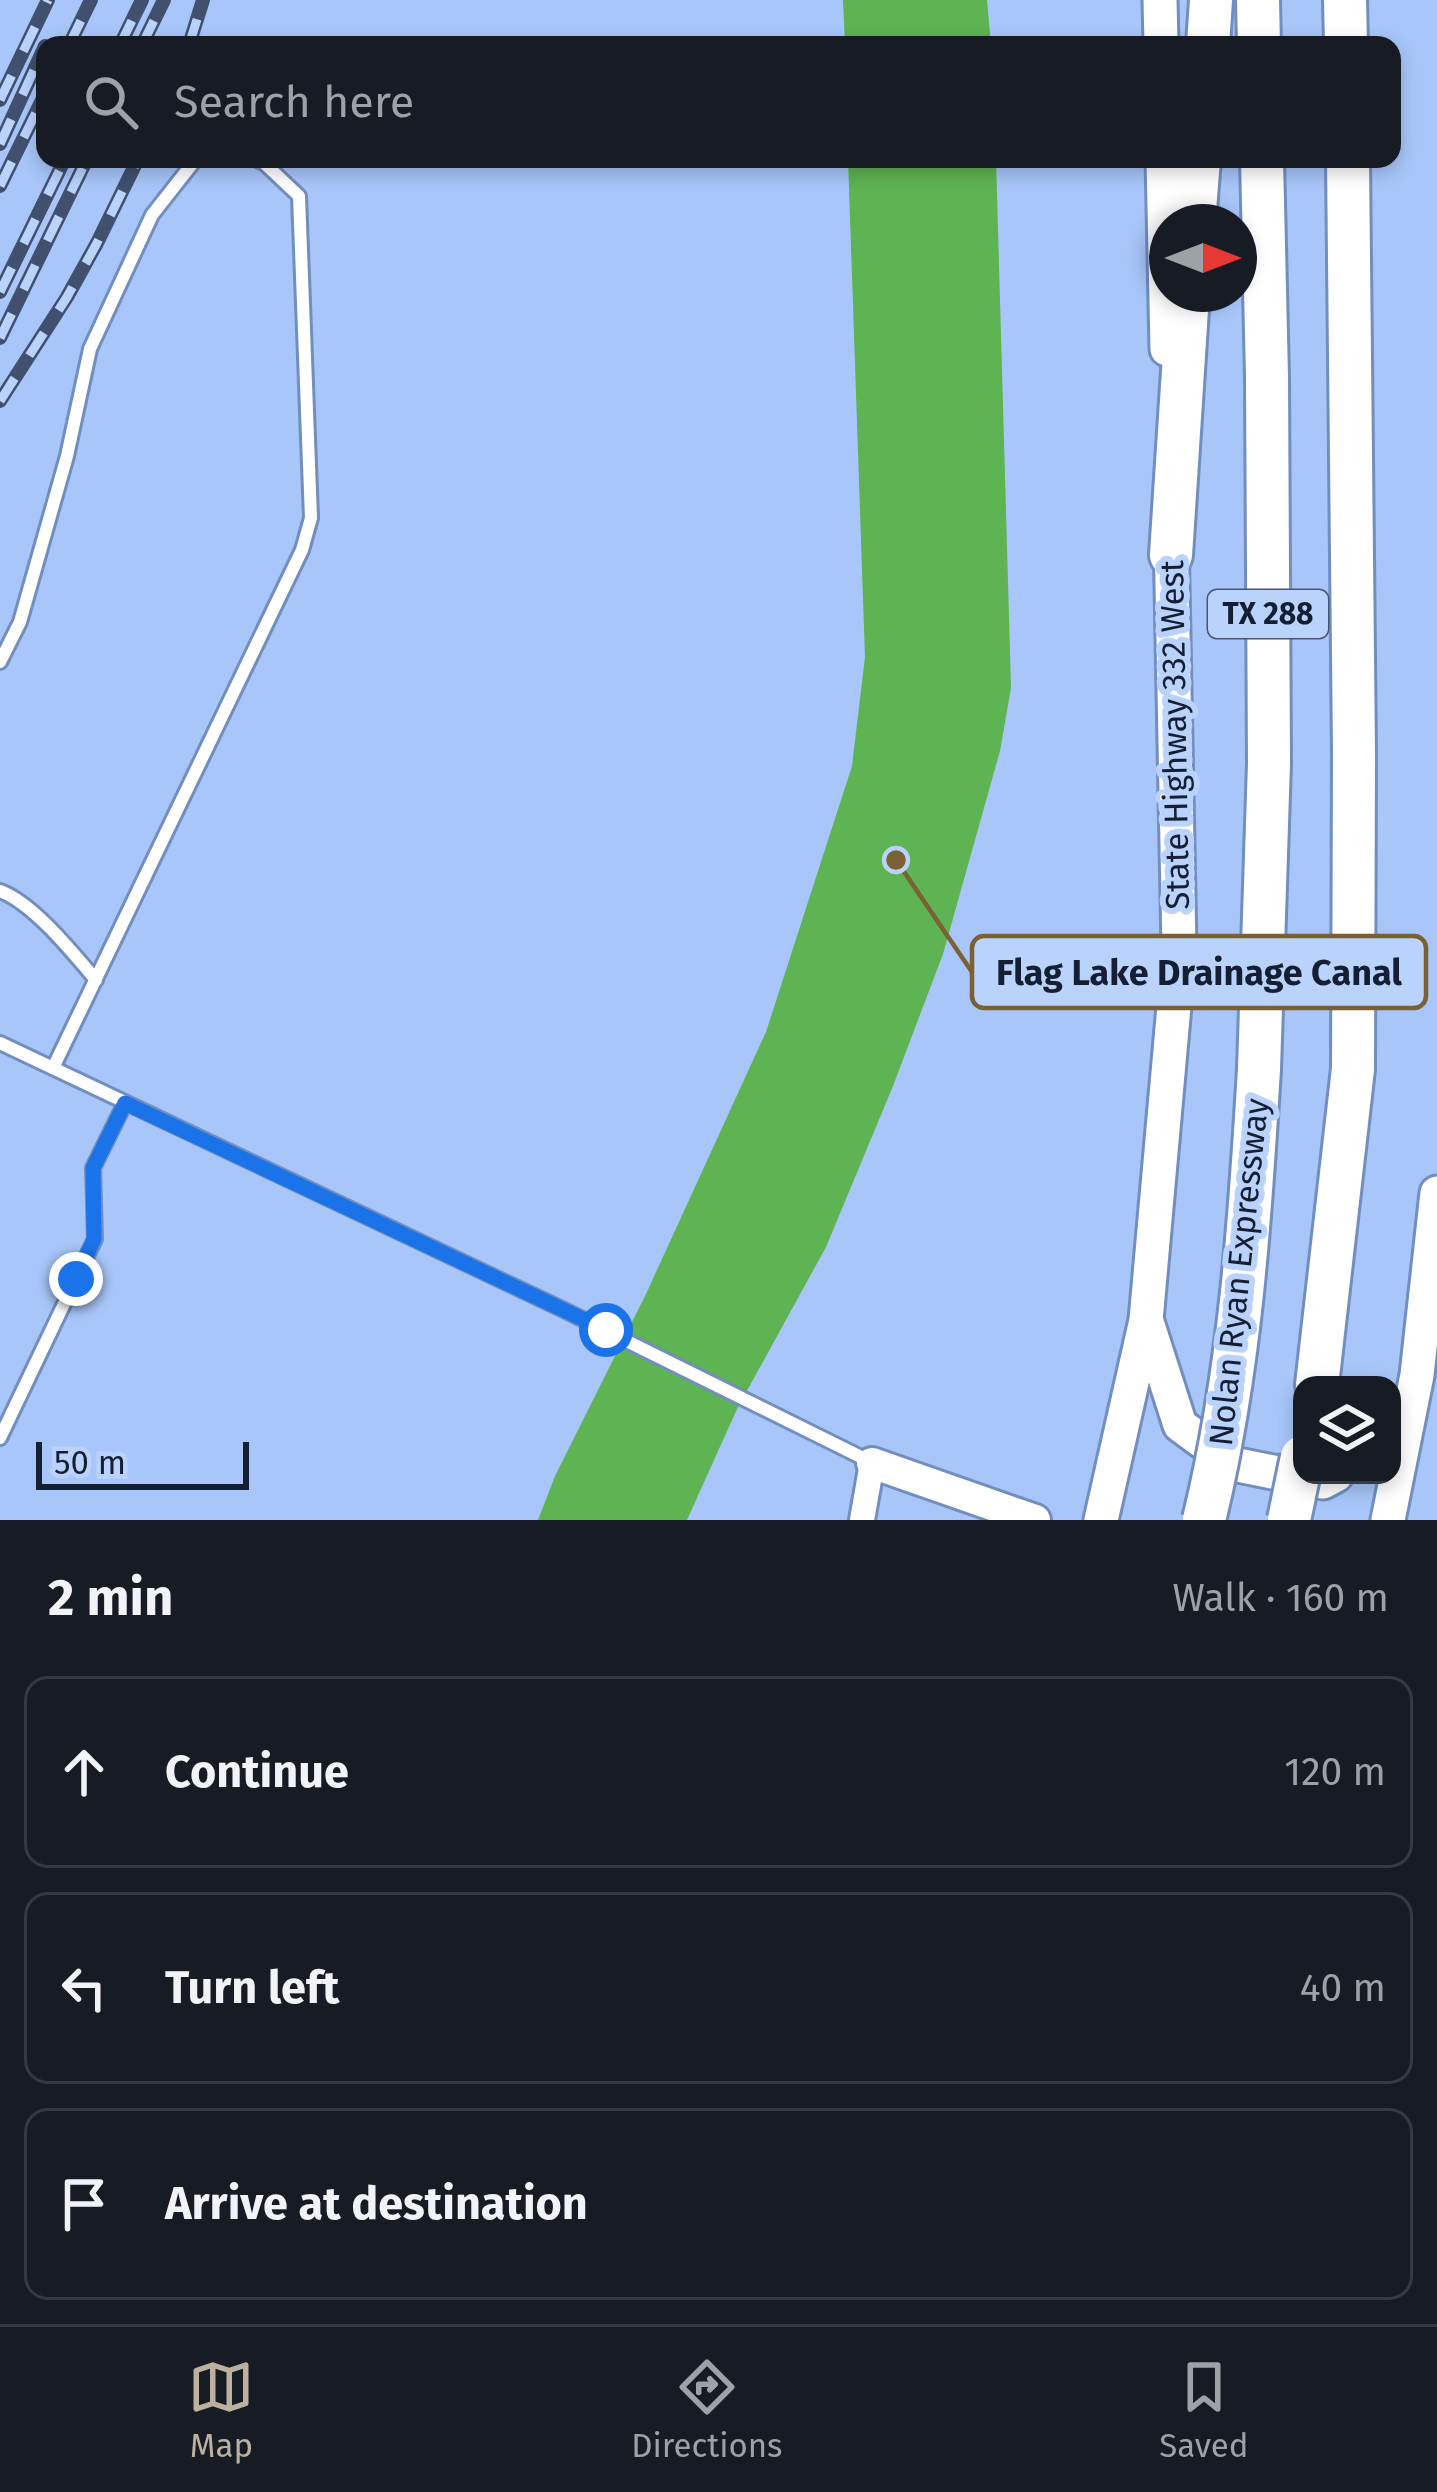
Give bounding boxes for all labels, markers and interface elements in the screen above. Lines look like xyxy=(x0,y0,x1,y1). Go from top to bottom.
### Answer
search box xyxy=(36,36,1401,168)
icon: search xyxy=(78,69,144,135)
text: Search here xyxy=(174,75,414,129)
north arrow xyxy=(1149,204,1257,312)
street label: State Highway 332 West xyxy=(1152,560,1198,910)
road number: TX 288 xyxy=(1208,590,1328,638)
callout: Flag Lake Drainage Canal xyxy=(972,936,1426,1008)
text: Flag Lake Drainage Canal xyxy=(996,951,1402,995)
street label: Nolan Ryan Expressway xyxy=(1201,1096,1277,1448)
route end xyxy=(49,1252,103,1306)
route start xyxy=(579,1303,633,1357)
map controls xyxy=(1293,1376,1401,1484)
button: layers xyxy=(1293,1376,1401,1484)
scale bar xyxy=(36,1436,249,1489)
text: 50 m xyxy=(54,1443,126,1483)
text: 2 min xyxy=(48,1567,173,1629)
text: Walk · 160 m xyxy=(1173,1575,1389,1621)
icon: ahead xyxy=(51,1739,117,1805)
text: Continue xyxy=(165,1745,349,1799)
text: 120 m xyxy=(1284,1749,1386,1795)
icon: left xyxy=(51,1955,117,2021)
text: Turn left xyxy=(165,1961,339,2015)
text: 40 m xyxy=(1300,1965,1386,2011)
icon: arrive xyxy=(51,2171,117,2237)
text: Arrive at destination xyxy=(165,2177,588,2231)
tab: Map xyxy=(188,2354,254,2466)
tab: Directions xyxy=(631,2354,783,2466)
tab: Saved xyxy=(1159,2354,1249,2466)

